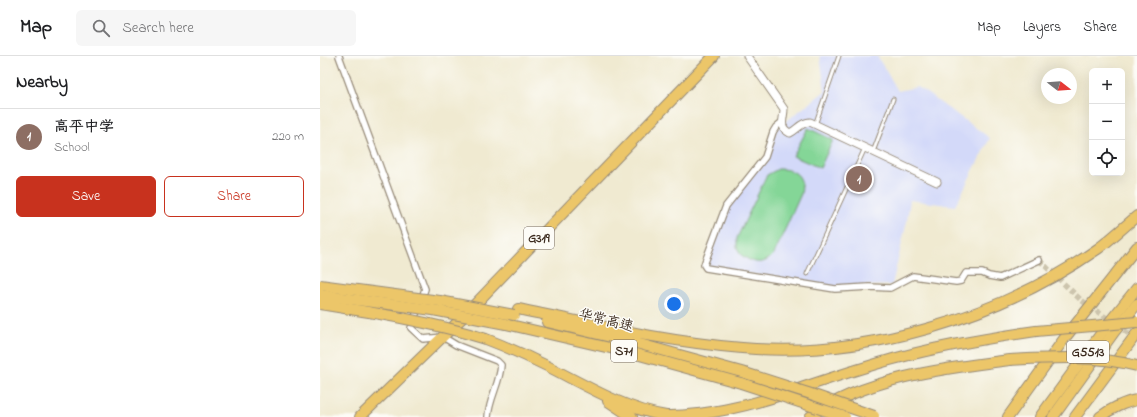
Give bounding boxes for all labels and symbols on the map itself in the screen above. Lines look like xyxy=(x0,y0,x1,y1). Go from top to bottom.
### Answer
north arrow xyxy=(1041,68,1077,104)
pin: 1 xyxy=(846,164,872,194)
road number: G319 xyxy=(524,227,554,249)
your location xyxy=(664,294,684,314)
street label: 华常高速 xyxy=(576,304,636,338)
road number: S71 xyxy=(611,340,637,362)
road number: G5513 xyxy=(1067,341,1109,363)

